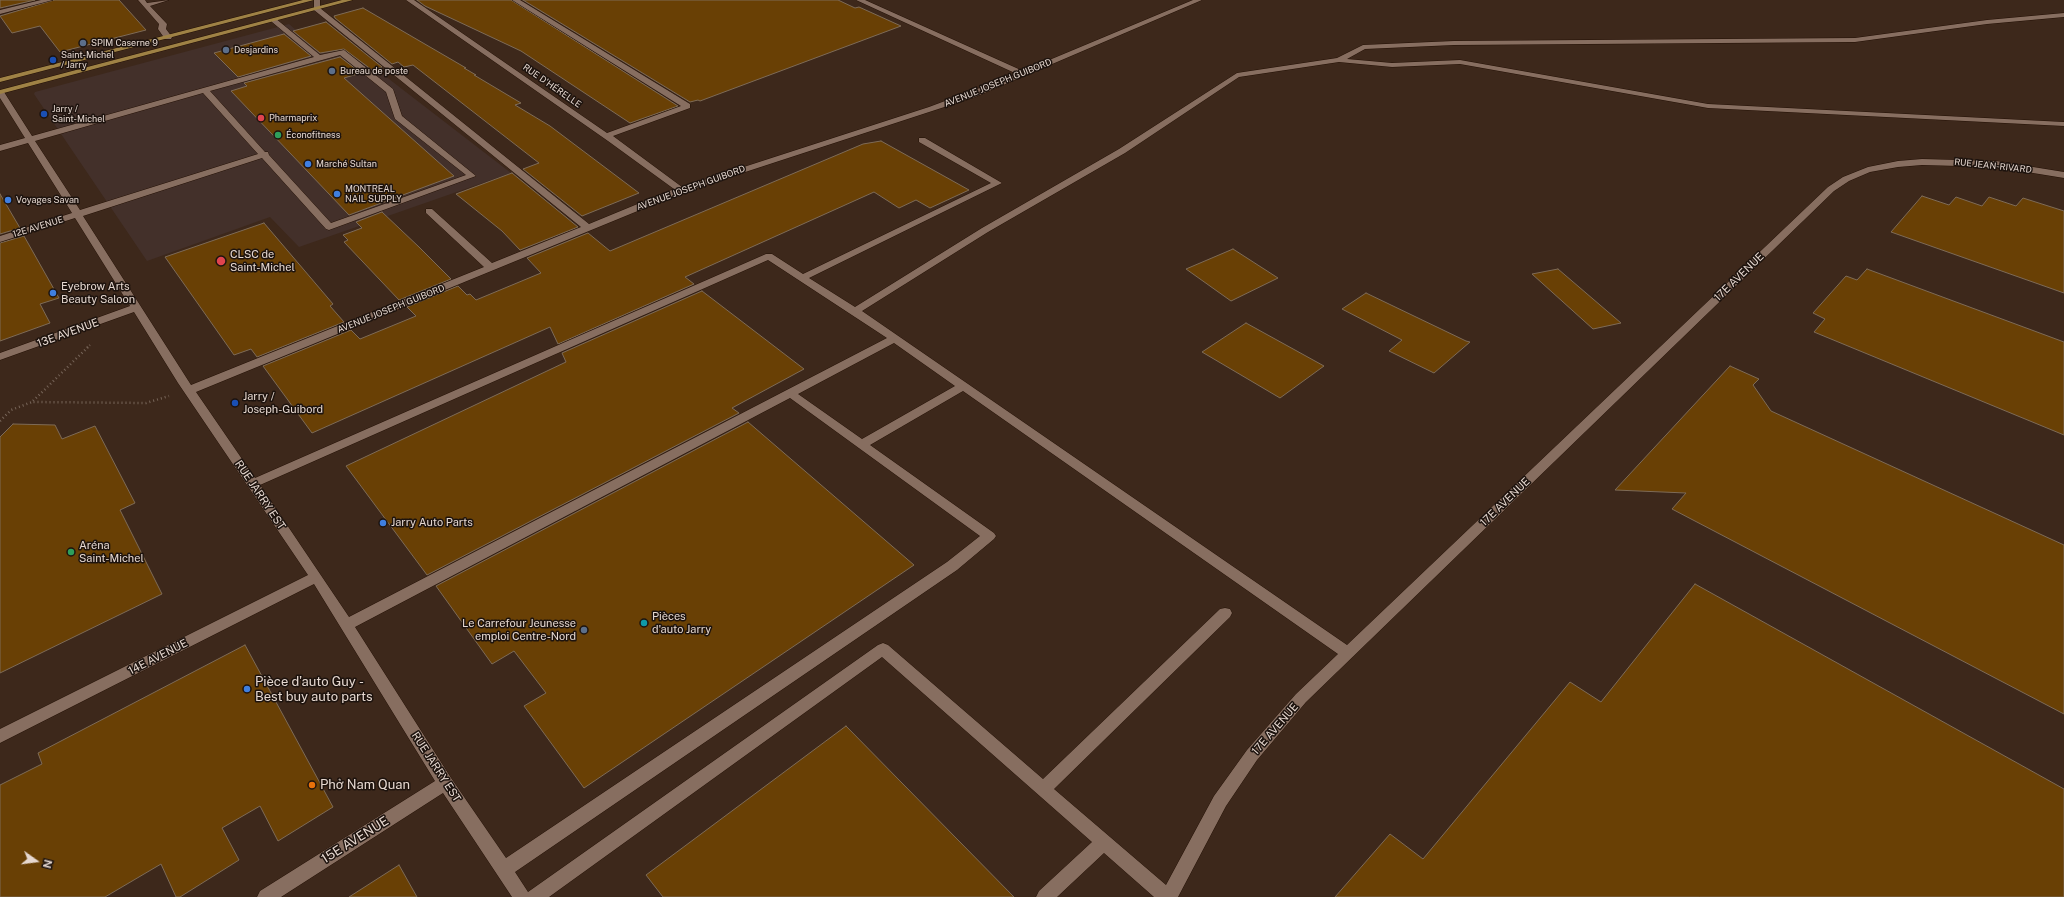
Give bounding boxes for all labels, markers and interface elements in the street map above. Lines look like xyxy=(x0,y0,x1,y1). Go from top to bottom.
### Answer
marker: SPIM Caserne 9 xyxy=(78,38,88,48)
place label: SPIM Caserne 9 xyxy=(91,38,158,48)
marker: Desjardins xyxy=(221,45,231,55)
place label: Desjardins xyxy=(234,45,278,55)
place label: Saint-Michel / Jarry xyxy=(61,50,114,71)
marker: Saint-Michel / Jarry xyxy=(48,55,58,65)
street label: AVENUE JOSEPH GUIBORD xyxy=(943,56,1053,110)
street label: RUE D'HÉRELLE xyxy=(521,62,583,110)
marker: Bureau de poste xyxy=(327,66,337,76)
place label: Bureau de poste xyxy=(340,66,408,76)
place label: Jarry / Saint-Michel xyxy=(52,104,105,125)
marker: Jarry / Saint-Michel xyxy=(39,109,49,119)
marker: Pharmaprix xyxy=(256,113,266,123)
place label: Pharmaprix xyxy=(269,113,317,123)
marker: Éconofitness xyxy=(273,130,283,140)
place label: Éconofitness xyxy=(286,130,340,140)
street label: RUE JEAN-RIVARD xyxy=(1954,157,2032,175)
marker: Marché Sultan xyxy=(303,159,313,169)
place label: Marché Sultan xyxy=(316,159,377,169)
street label: AVENUE JOSEPH GUIBORD xyxy=(635,163,747,213)
place label: MONTREAL NAIL SUPPLY xyxy=(345,184,402,205)
marker: MONTREAL NAIL SUPPLY xyxy=(332,189,342,199)
marker: Voyages Savan xyxy=(3,195,13,205)
place label: Voyages Savan xyxy=(16,195,79,205)
street label: 12E AVENUE xyxy=(11,214,65,240)
place label: CLSC de Saint-Michel xyxy=(230,248,295,274)
street label: 17E AVENUE xyxy=(1711,250,1767,304)
marker: CLSC de Saint-Michel xyxy=(215,255,227,267)
place label: Eyebrow Arts Beauty Saloon xyxy=(61,280,135,306)
street label: AVENUE JOSEPH GUIBORD xyxy=(336,282,446,336)
marker: Eyebrow Arts Beauty Saloon xyxy=(48,288,58,298)
street label: 13E AVENUE xyxy=(35,316,101,350)
place label: Jarry / Joseph-Guibord xyxy=(243,390,323,416)
marker: Jarry / Joseph-Guibord xyxy=(230,398,240,408)
street label: RUE JARRY EST xyxy=(232,458,288,532)
street label: 17E AVENUE xyxy=(1477,475,1533,529)
place label: Jarry Auto Parts xyxy=(391,516,473,530)
marker: Jarry Auto Parts xyxy=(378,518,388,528)
place label: Aréna Saint-Michel xyxy=(79,539,144,565)
marker: Aréna Saint-Michel xyxy=(66,547,76,557)
place label: Pièces d'auto Jarry xyxy=(652,610,711,636)
place label: Le Carrefour Jeunesse emploi Centre-Nord xyxy=(462,617,576,643)
marker: Pièces d'auto Jarry xyxy=(639,618,649,628)
marker: Le Carrefour Jeunesse emploi Centre-Nord xyxy=(579,625,589,635)
street label: 14E AVENUE xyxy=(126,636,190,678)
place label: Pièce d'auto Guy - Best buy auto parts xyxy=(255,674,373,705)
marker: Pièce d'auto Guy - Best buy auto parts xyxy=(242,684,252,694)
street label: 17E AVENUE xyxy=(1249,700,1301,758)
street label: RUE JARRY EST xyxy=(408,730,464,804)
place label: Phở Nam Quan xyxy=(320,777,410,793)
marker: Phở Nam Quan xyxy=(307,780,317,790)
street label: 15E AVENUE xyxy=(318,813,392,867)
north arrow xyxy=(16,841,56,881)
text: N xyxy=(41,858,55,870)

